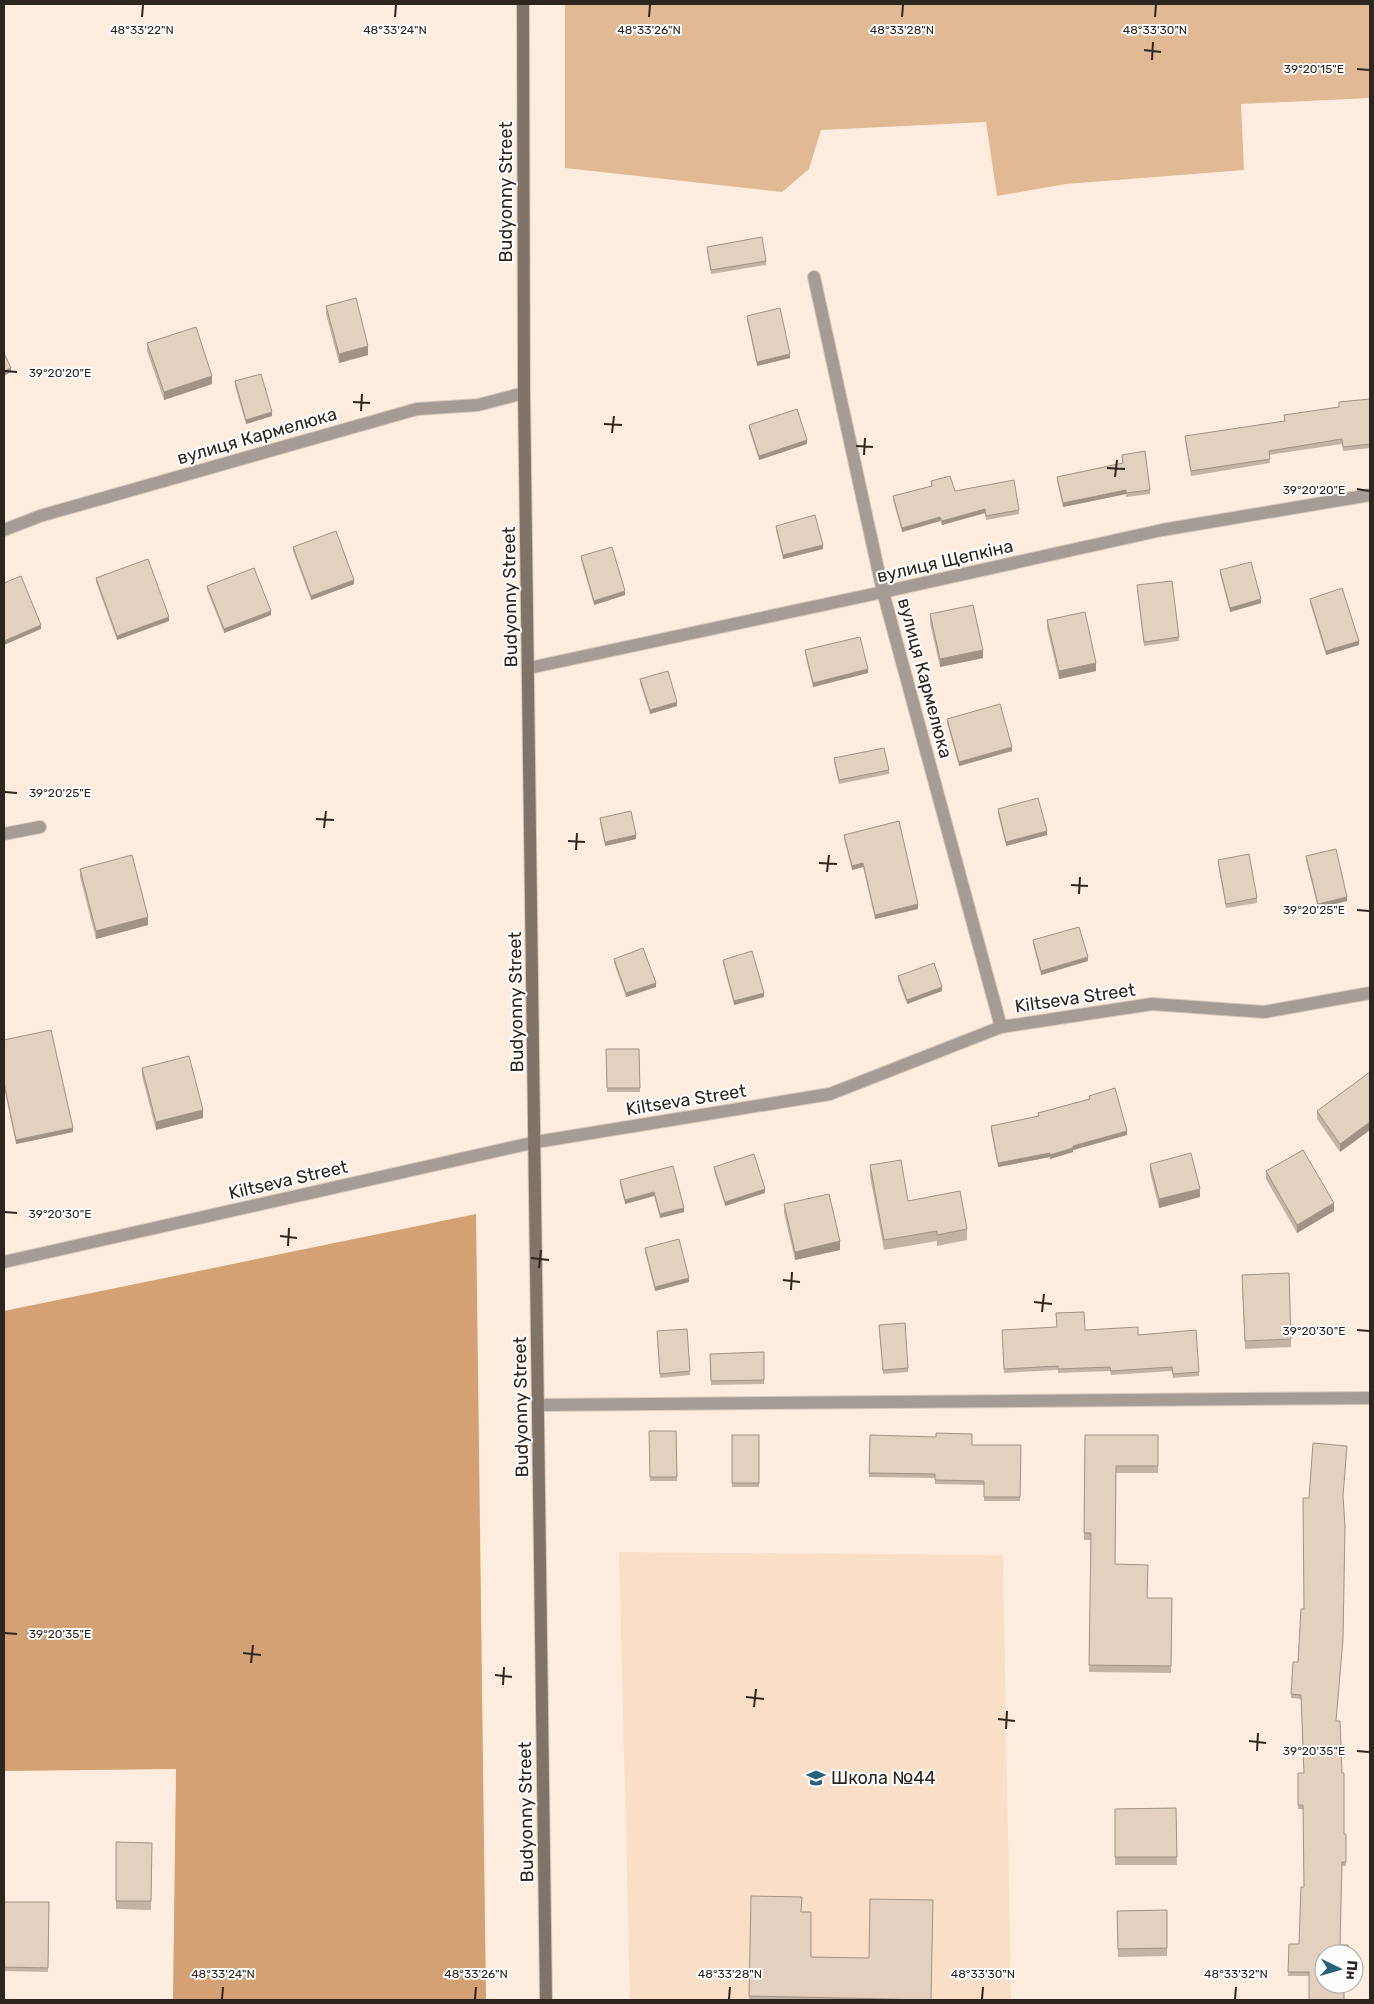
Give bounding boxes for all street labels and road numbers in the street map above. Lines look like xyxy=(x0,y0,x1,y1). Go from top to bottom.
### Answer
street label: Budyonny Street xyxy=(495,122,517,262)
street label: вулиця Кармелюка xyxy=(175,403,339,469)
street label: Budyonny Street xyxy=(498,526,522,668)
street label: вулиця Щепкіна xyxy=(875,535,1015,587)
street label: вулиця Кармелюка xyxy=(893,595,957,761)
street label: Budyonny Street xyxy=(504,931,528,1073)
street label: Kiltseva Street xyxy=(1013,979,1137,1017)
street label: Kiltseva Street xyxy=(624,1080,748,1120)
street label: Kiltseva Street xyxy=(226,1156,350,1204)
street label: Budyonny Street xyxy=(509,1336,533,1478)
street label: Budyonny Street xyxy=(514,1741,538,1883)

